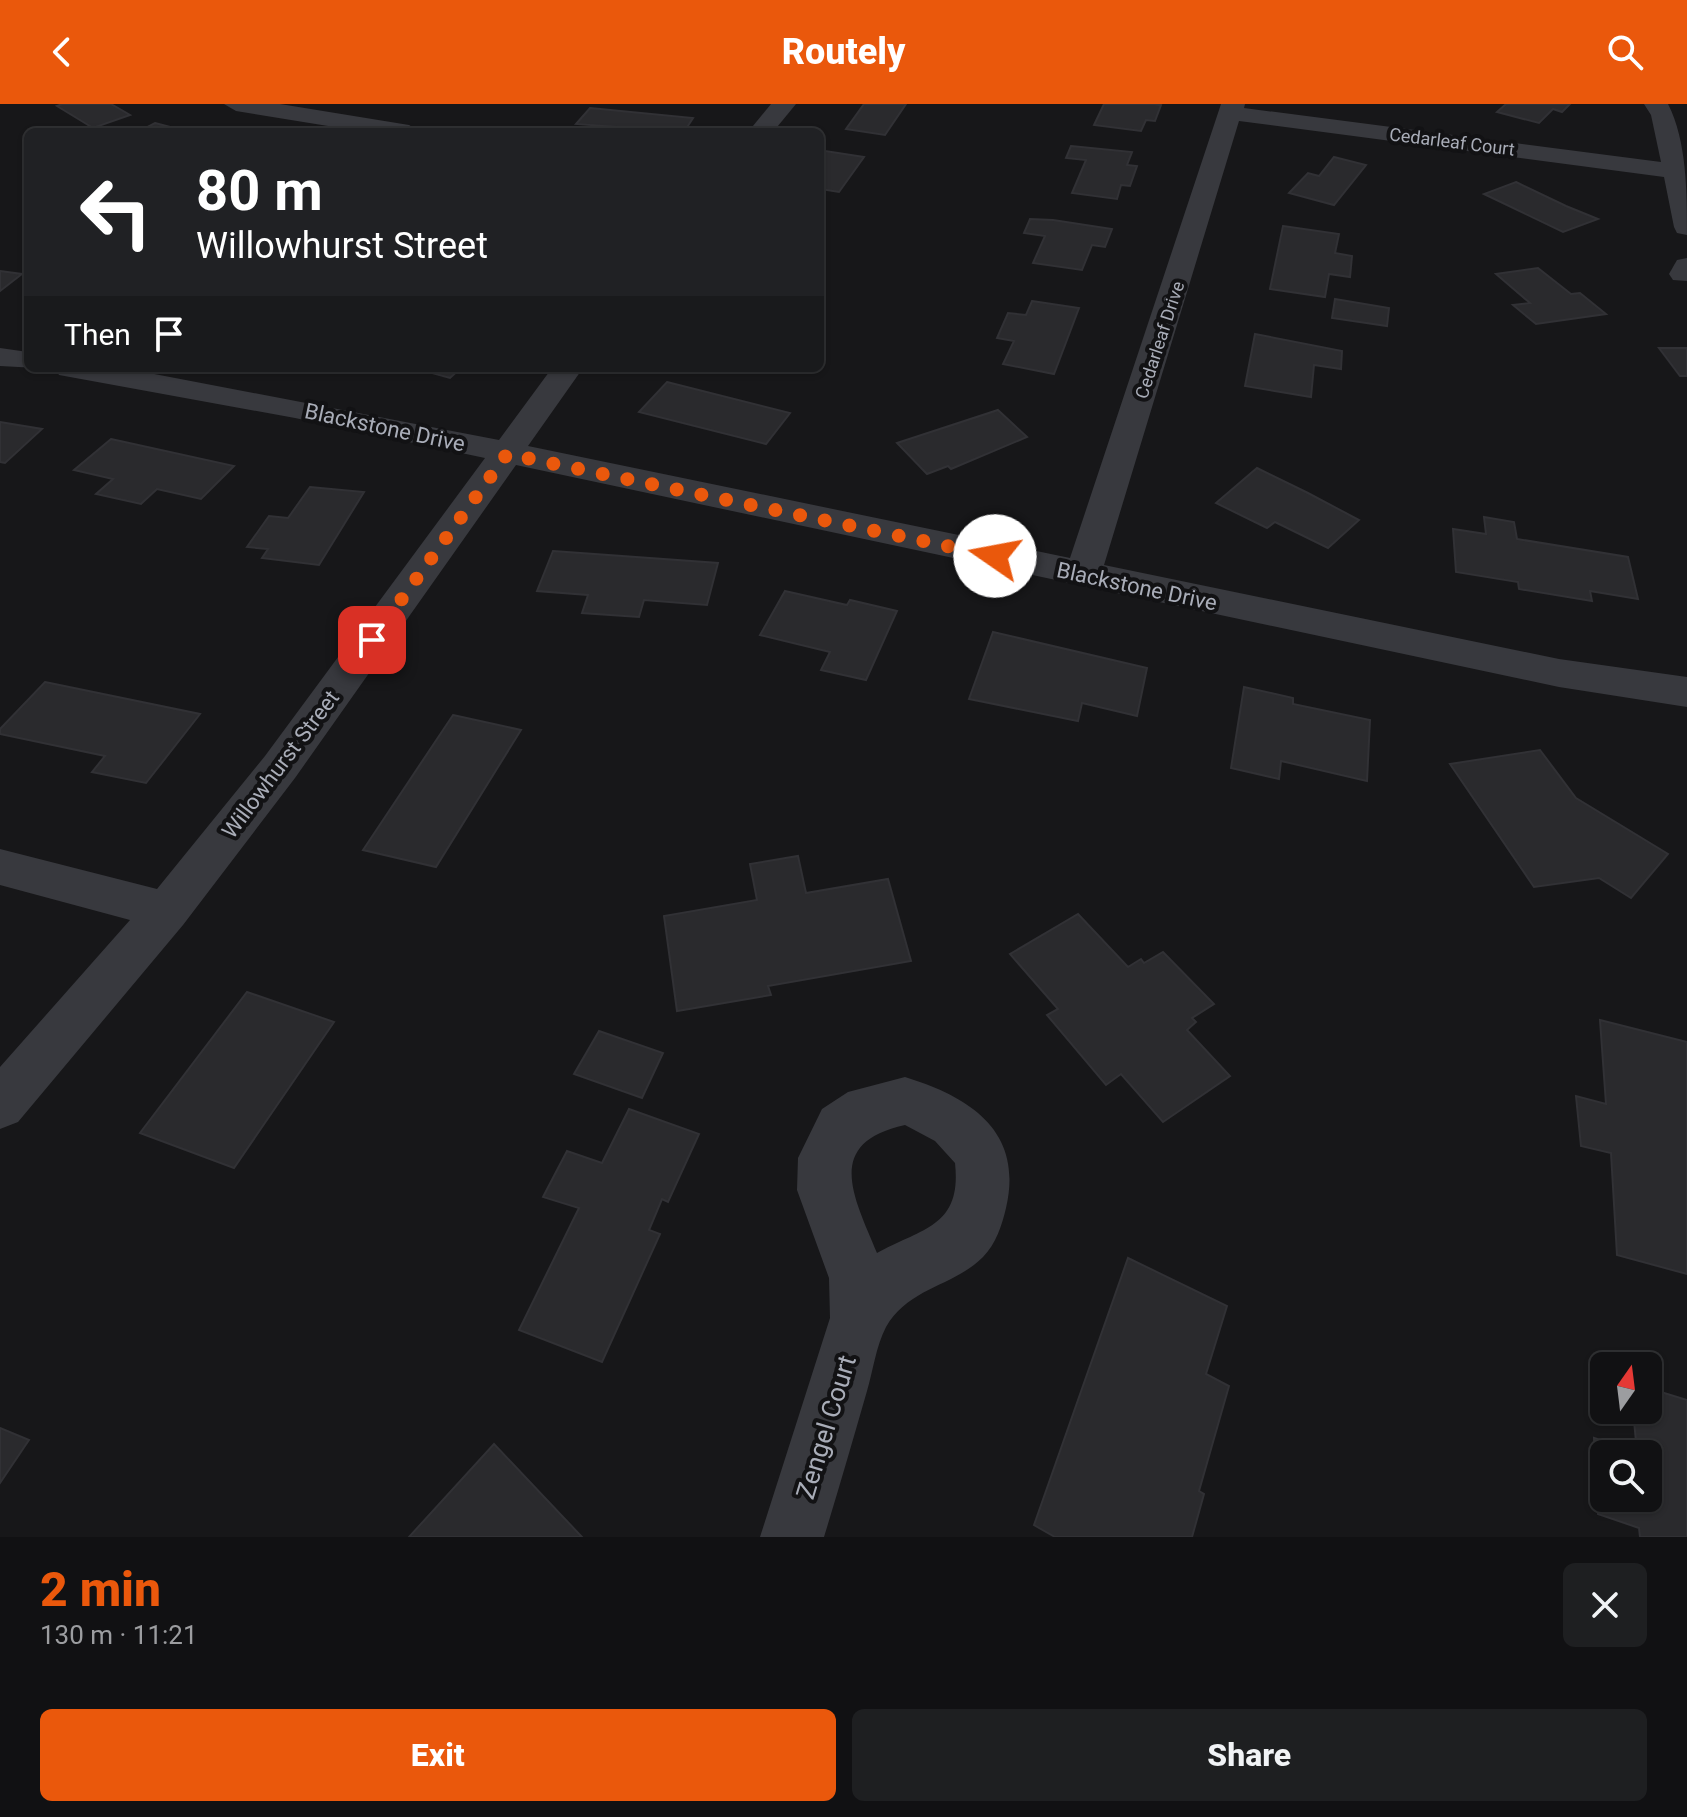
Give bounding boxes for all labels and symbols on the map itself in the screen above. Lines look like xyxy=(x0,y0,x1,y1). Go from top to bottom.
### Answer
street label: Cedarleaf Court xyxy=(1388,123,1516,160)
street label: Cedarleaf Drive xyxy=(1131,278,1188,401)
street label: Blackstone Drive xyxy=(302,398,467,457)
position arrow xyxy=(953,514,1037,598)
street label: Blackstone Drive xyxy=(1054,557,1219,616)
pin xyxy=(338,606,406,674)
street label: Willowhurst Street xyxy=(217,686,344,843)
street label: Zengel Court xyxy=(790,1352,862,1502)
north arrow xyxy=(1590,1352,1662,1424)

